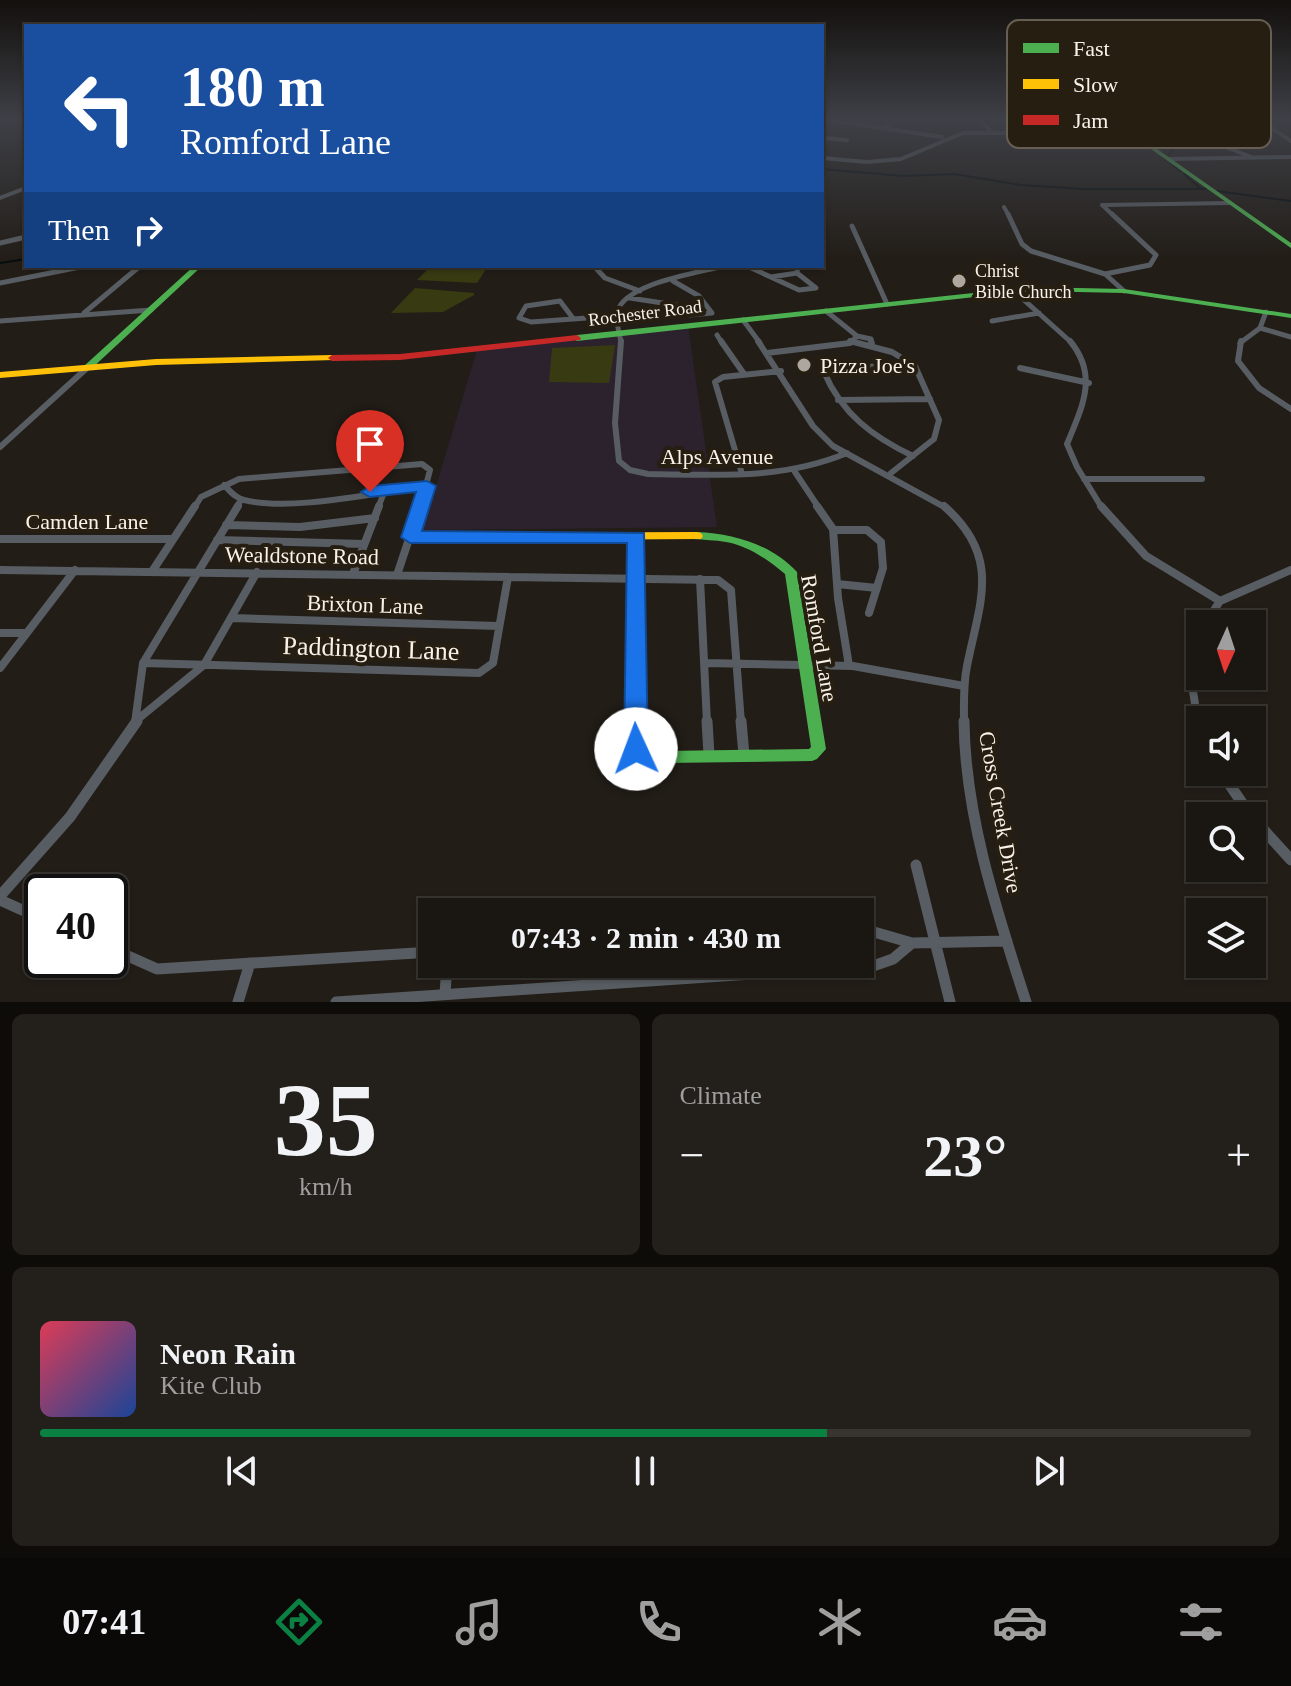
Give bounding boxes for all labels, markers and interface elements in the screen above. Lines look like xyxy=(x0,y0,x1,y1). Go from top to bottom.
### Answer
legend xyxy=(1007,20,1271,148)
text: Fast xyxy=(1073,36,1110,61)
icon: left xyxy=(48,56,152,160)
text: 180 m xyxy=(180,56,325,118)
text: Slow xyxy=(1073,72,1118,97)
text: Jam xyxy=(1073,108,1108,133)
text: Romford Lane xyxy=(180,122,391,162)
icon: right xyxy=(126,208,170,252)
text: Then xyxy=(48,213,110,246)
place label: Christ Bible Church xyxy=(975,261,1072,302)
marker: Christ Bible Church xyxy=(950,272,968,290)
street label: Rochester Road xyxy=(587,296,703,330)
place label: Pizza Joe's xyxy=(820,353,915,378)
marker: Pizza Joe's xyxy=(795,356,813,374)
pin xyxy=(336,410,404,492)
icon: arrive xyxy=(348,422,392,466)
street label: Alps Avenue xyxy=(661,444,773,469)
street label: Camden Lane xyxy=(26,509,148,534)
street label: Wealdstone Road xyxy=(225,542,379,569)
street label: Romford Lane xyxy=(796,572,843,704)
street label: Brixton Lane xyxy=(306,590,424,619)
north arrow xyxy=(1186,610,1266,690)
map controls xyxy=(1186,610,1266,978)
street label: Paddington Lane xyxy=(282,631,460,666)
button: sound xyxy=(1186,706,1266,786)
position arrow xyxy=(594,707,678,791)
street label: Cross Creek Drive xyxy=(974,729,1027,895)
button: search xyxy=(1186,802,1266,882)
speed limit sign: 40 xyxy=(24,874,128,978)
button: layers xyxy=(1186,898,1266,978)
text: 07:43 · 2 min · 430 m xyxy=(511,921,781,954)
text: 35 xyxy=(274,1062,378,1177)
text: Climate xyxy=(680,1081,762,1110)
text: 23° xyxy=(923,1123,1007,1189)
text: − xyxy=(680,1131,704,1180)
text: + xyxy=(1226,1131,1251,1180)
text: km/h xyxy=(299,1172,352,1201)
text: Neon Rain xyxy=(160,1337,296,1370)
text: Kite Club xyxy=(160,1371,262,1400)
icon: previous xyxy=(220,1449,264,1493)
icon: pause xyxy=(623,1449,667,1493)
icon: next xyxy=(1027,1449,1071,1493)
icon: directions xyxy=(271,1594,327,1650)
icon: music xyxy=(451,1594,507,1650)
icon: phone xyxy=(631,1594,687,1650)
icon: climate xyxy=(812,1594,868,1650)
icon: car xyxy=(992,1594,1048,1650)
icon: filters xyxy=(1173,1594,1229,1650)
text: 07:41 xyxy=(62,1602,146,1642)

